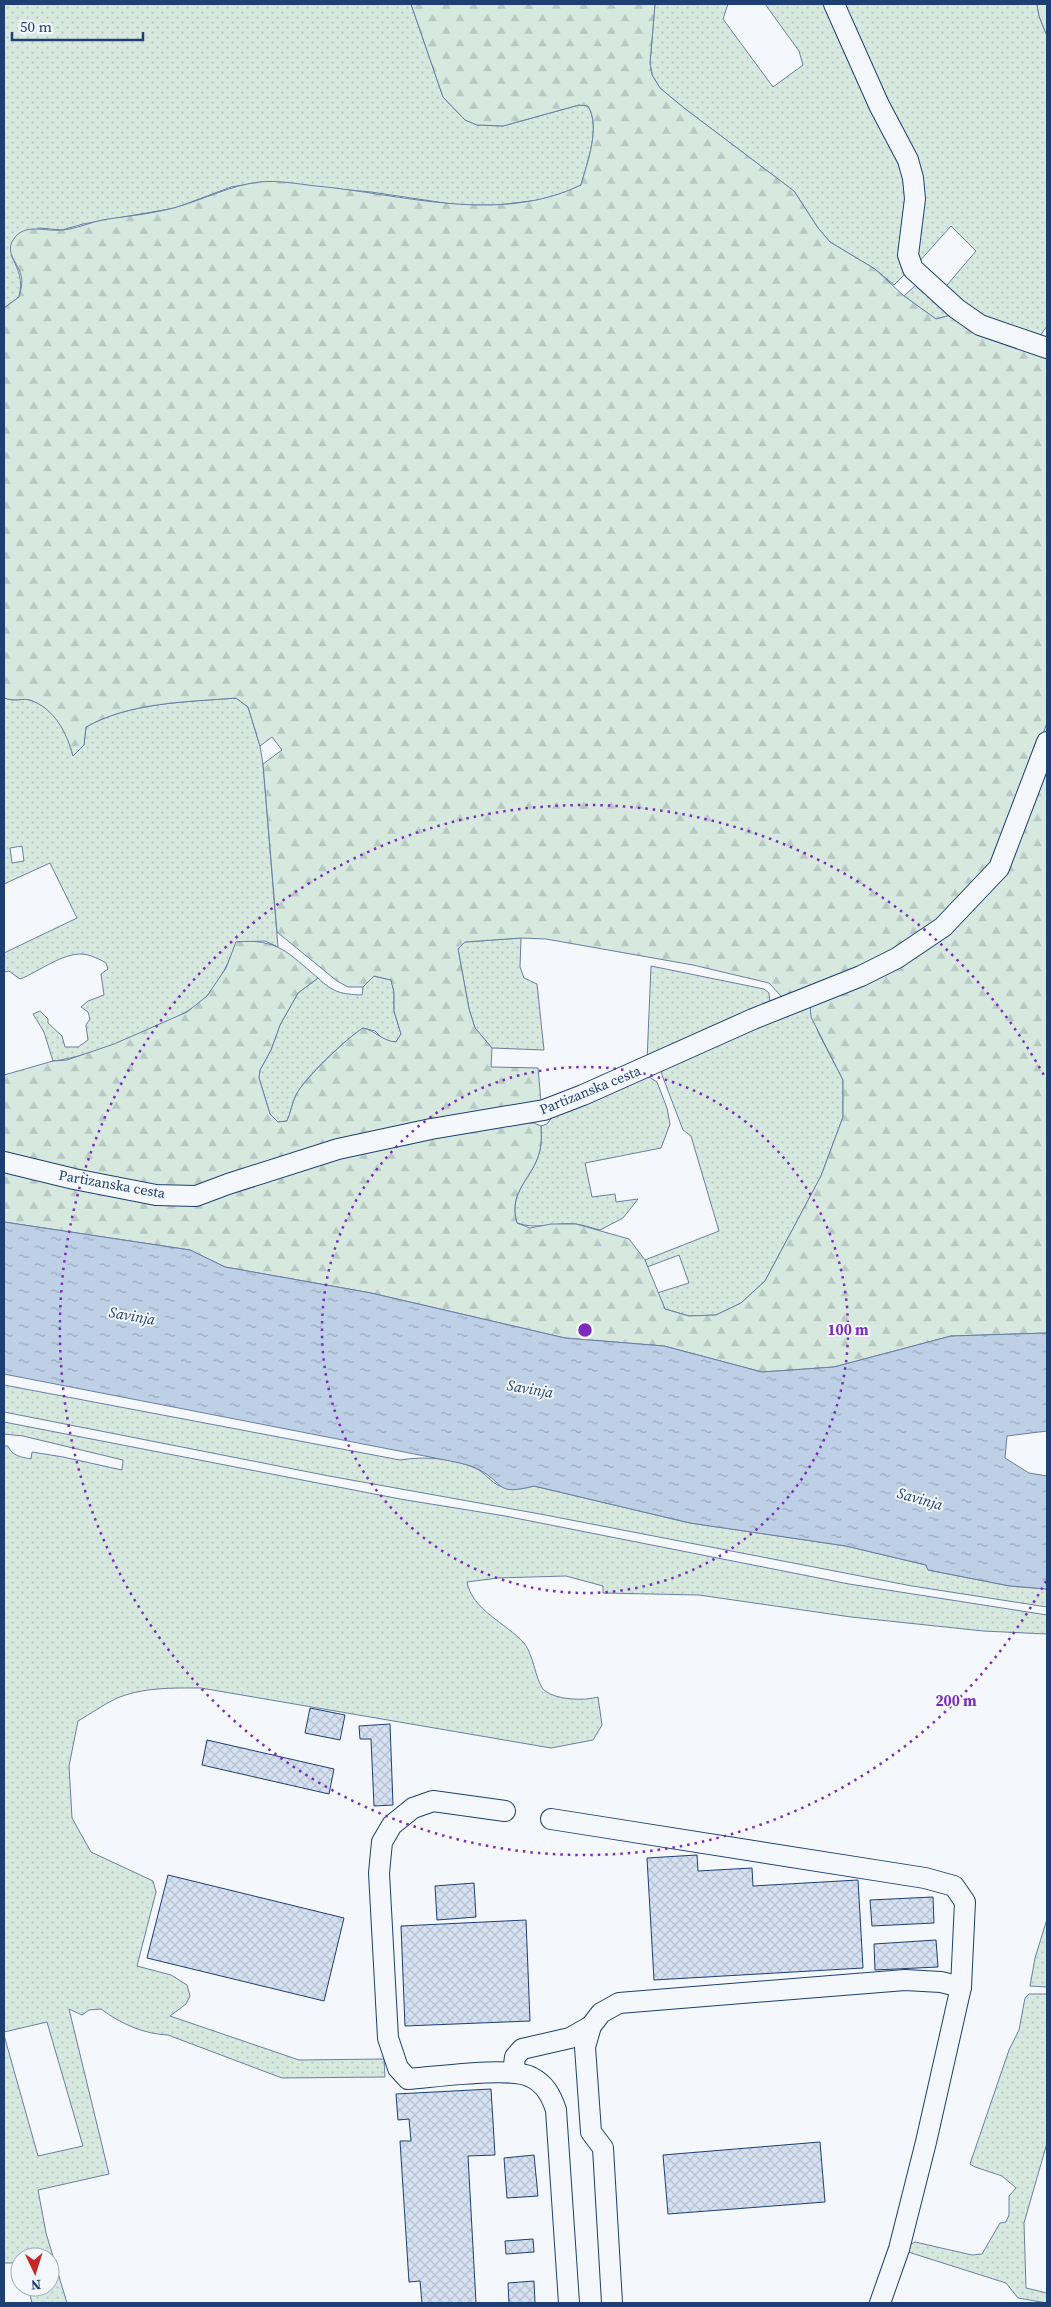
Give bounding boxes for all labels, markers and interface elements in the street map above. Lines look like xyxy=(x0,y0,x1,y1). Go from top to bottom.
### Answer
scale bar xyxy=(12,10,144,42)
text: 50 m xyxy=(20,16,52,37)
street label: Partizanska cesta xyxy=(536,1060,645,1119)
street label: Partizanska cesta xyxy=(57,1165,168,1203)
water label: Savinja xyxy=(107,1301,157,1330)
text: 100 m xyxy=(827,1319,869,1340)
centre of rings xyxy=(576,1321,594,1339)
water label: Savinja xyxy=(505,1374,555,1403)
water label: Savinja xyxy=(895,1482,946,1515)
text: 200 m xyxy=(935,1690,977,1711)
north arrow xyxy=(10,2247,60,2297)
text: N xyxy=(30,2275,42,2295)

